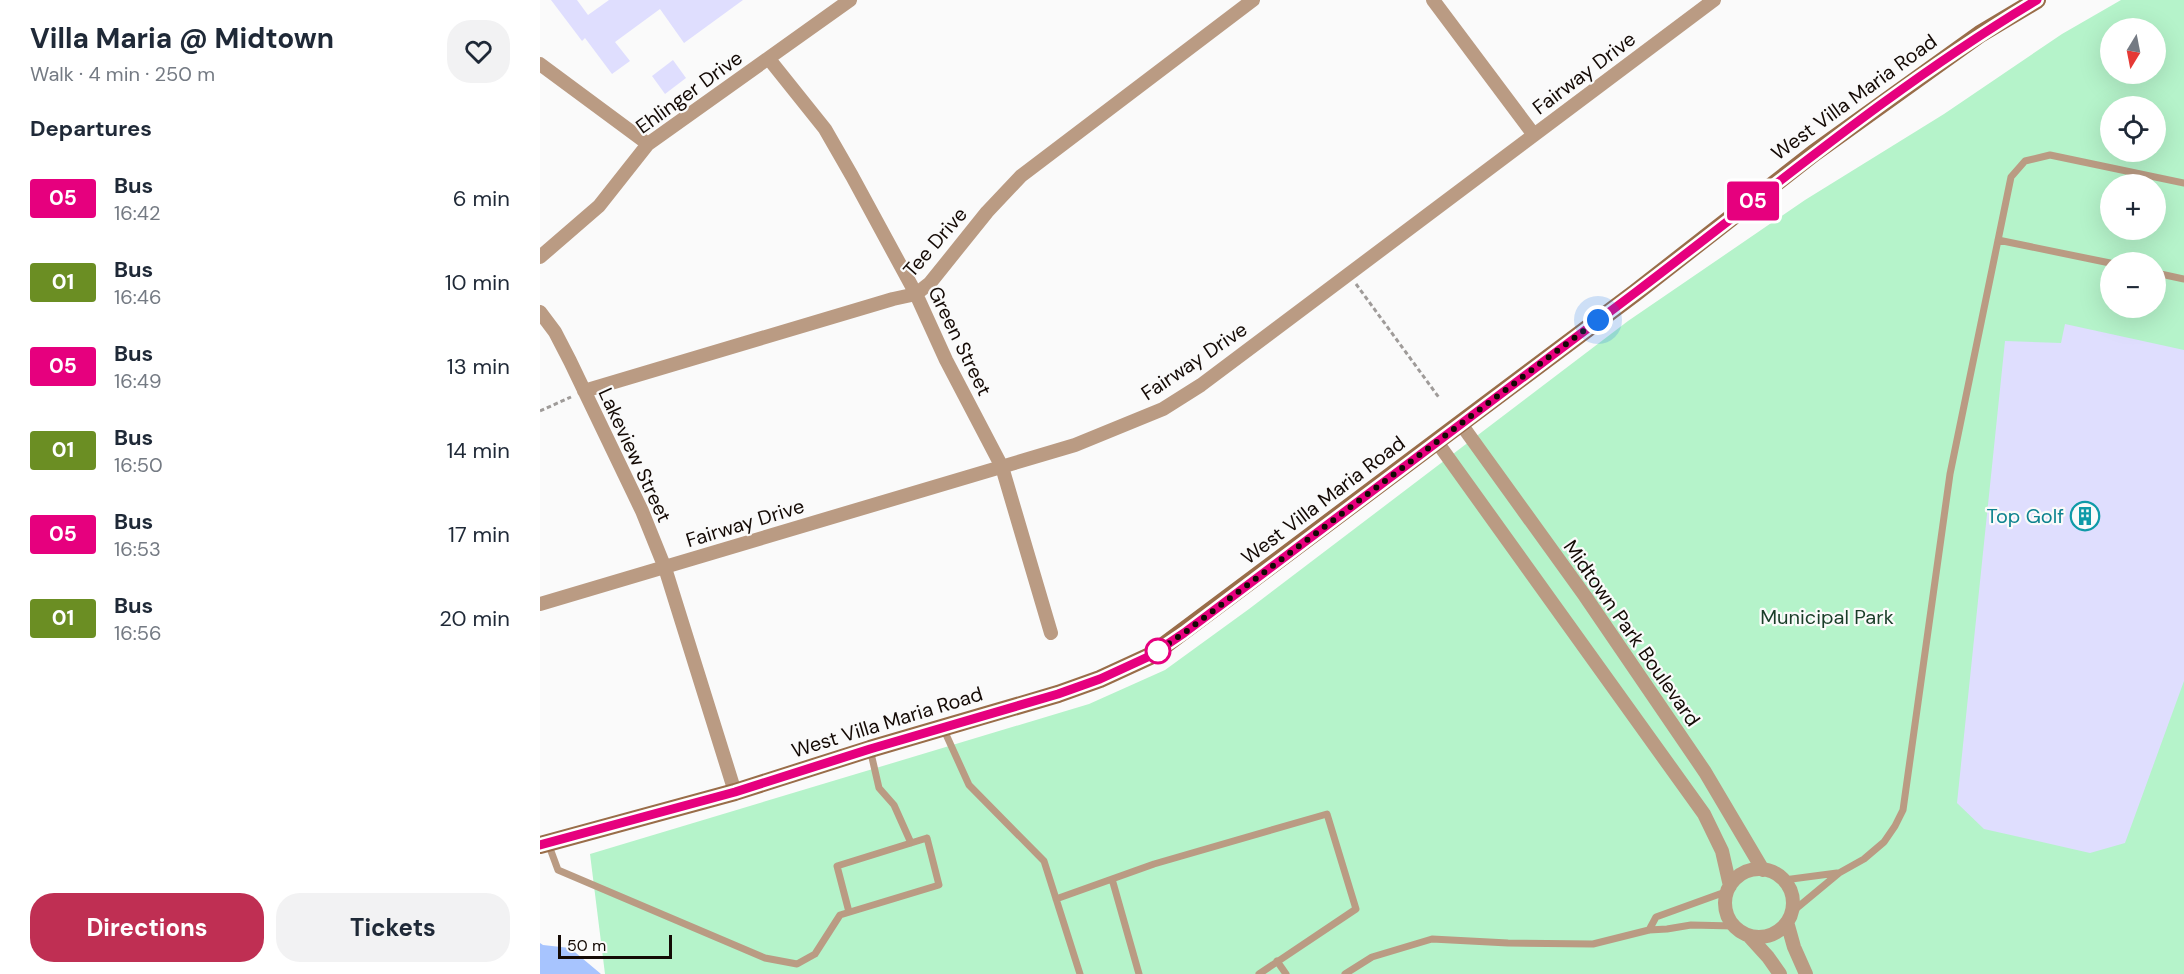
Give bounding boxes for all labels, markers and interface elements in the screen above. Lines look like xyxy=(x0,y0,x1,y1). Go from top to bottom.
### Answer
north arrow xyxy=(2100,18,2166,84)
map controls xyxy=(2100,18,2166,318)
text: Villa Maria @ Midtown xyxy=(30,20,334,57)
button: heart xyxy=(447,20,510,83)
street label: Fairway Drive xyxy=(1527,26,1641,120)
street label: West Villa Maria Road xyxy=(1766,28,1942,166)
street label: Ehlinger Drive xyxy=(630,45,748,139)
text: Walk · 4 min · 250 m xyxy=(30,61,215,87)
button: locate xyxy=(2100,96,2166,162)
text: Departures xyxy=(30,114,152,143)
text: Bus xyxy=(114,171,153,200)
button: + xyxy=(2100,174,2166,240)
line badge: 05 xyxy=(1726,182,1780,220)
text: 05 xyxy=(49,184,77,212)
text: 6 min xyxy=(453,184,510,213)
text: 05 xyxy=(1739,187,1767,215)
text: 16:42 xyxy=(114,200,161,226)
street label: Tee Drive xyxy=(897,201,973,283)
button: − xyxy=(2100,252,2166,318)
text: Bus xyxy=(114,255,153,284)
text: 01 xyxy=(52,268,74,296)
text: 10 min xyxy=(445,268,510,297)
street label: Green Street xyxy=(922,282,998,400)
text: 16:46 xyxy=(114,284,162,310)
your location xyxy=(1583,305,1613,335)
street label: Fairway Drive xyxy=(1136,316,1252,406)
text: Bus xyxy=(114,339,153,368)
text: 05 xyxy=(49,352,77,380)
text: 13 min xyxy=(447,352,510,381)
text: 16:49 xyxy=(114,368,162,394)
street label: Lakeview Street xyxy=(593,384,678,526)
text: Bus xyxy=(114,423,153,452)
street label: West Villa Maria Road xyxy=(1236,430,1410,570)
text: 01 xyxy=(52,436,74,464)
text: 14 min xyxy=(446,436,510,465)
text: 16:50 xyxy=(114,452,163,478)
street label: Fairway Drive xyxy=(683,493,807,553)
building icon: Top Golf xyxy=(2069,500,2101,532)
place label: Top Golf xyxy=(1987,503,2064,529)
text: Bus xyxy=(114,507,153,536)
text: 05 xyxy=(49,520,77,548)
text: 17 min xyxy=(448,520,510,549)
street label: Midtown Park Boulevard xyxy=(1558,535,1706,731)
text: 16:53 xyxy=(114,536,161,562)
text: Bus xyxy=(114,591,153,620)
text: 01 xyxy=(52,604,74,632)
text: 20 min xyxy=(439,604,510,633)
park label: Municipal Park xyxy=(1760,604,1894,630)
text: 16:56 xyxy=(114,620,162,646)
unlabelled marker xyxy=(1145,638,1171,664)
street label: West Villa Maria Road xyxy=(788,681,986,763)
button: Directions xyxy=(30,893,264,962)
button: Tickets xyxy=(276,893,510,962)
scale bar xyxy=(558,932,672,960)
text: 50 m xyxy=(567,935,606,956)

